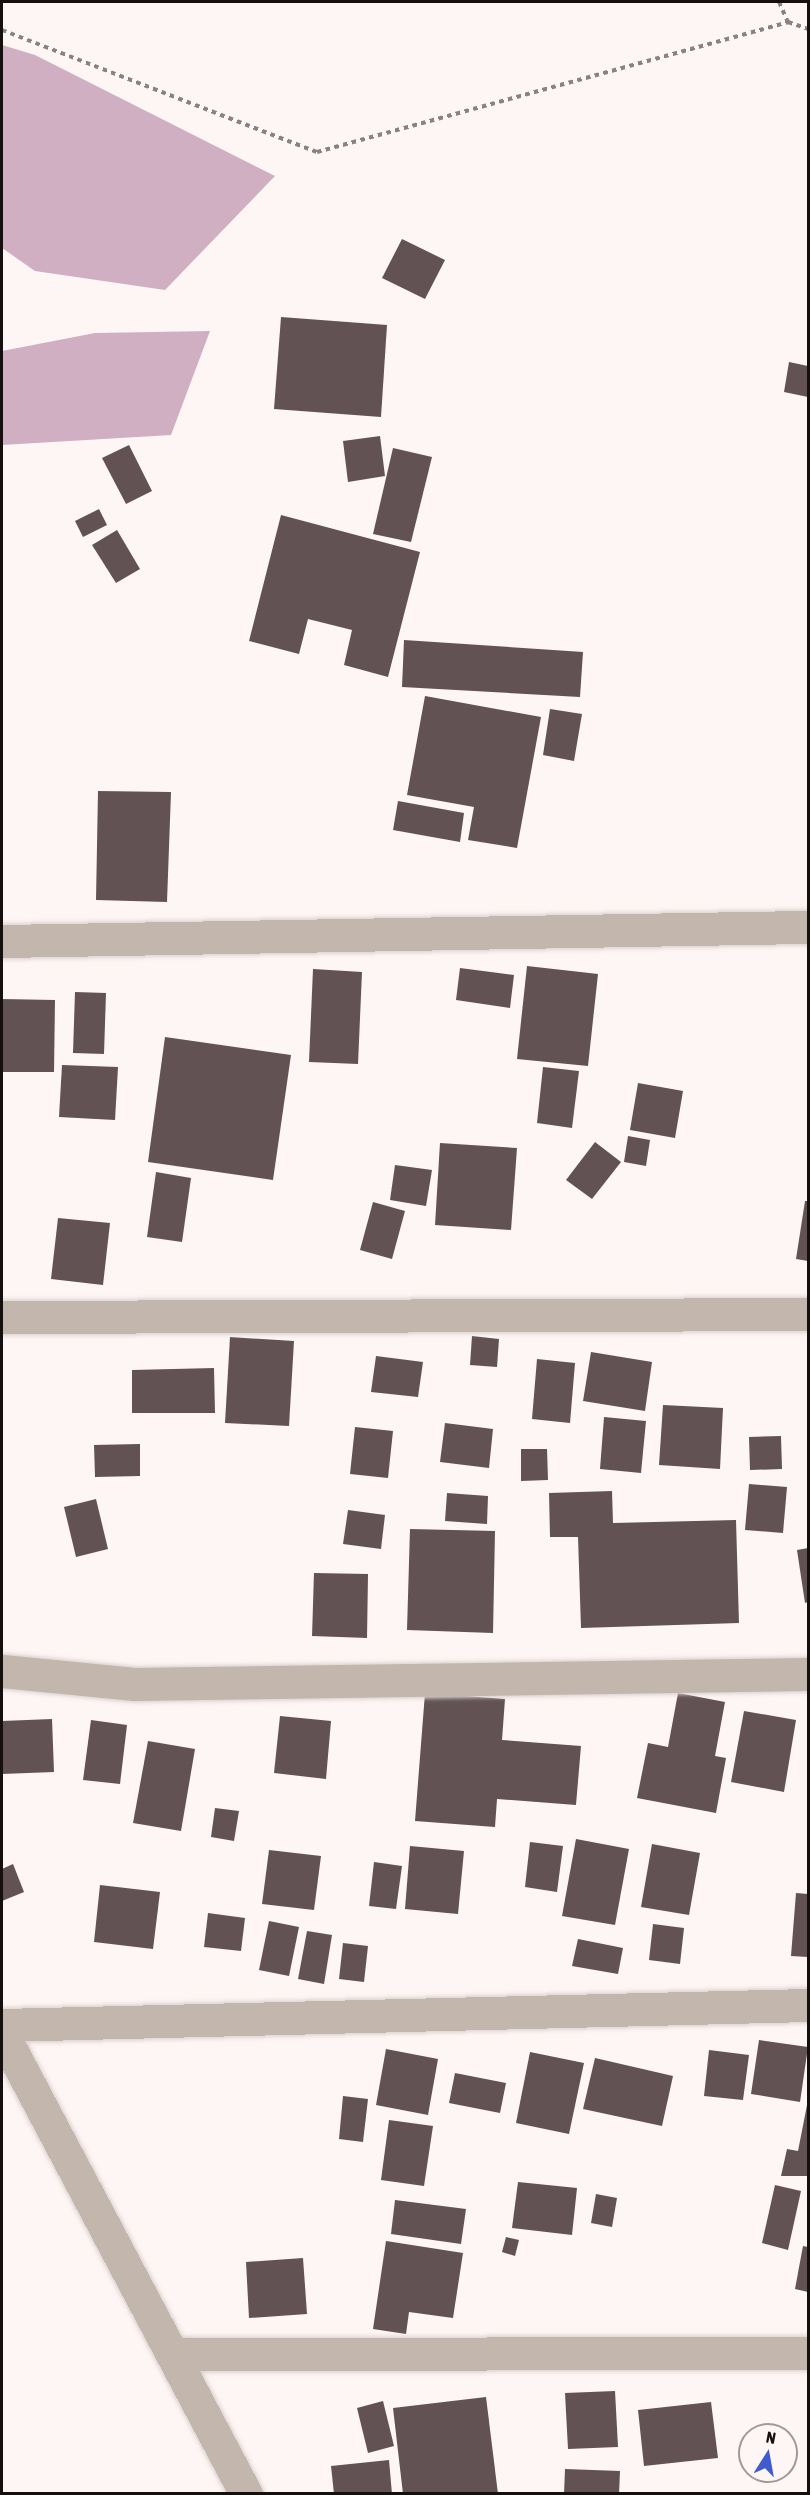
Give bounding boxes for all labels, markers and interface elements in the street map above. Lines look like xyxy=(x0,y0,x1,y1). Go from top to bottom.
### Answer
north arrow xyxy=(738,2423,798,2483)
text: N xyxy=(765,2428,777,2447)

